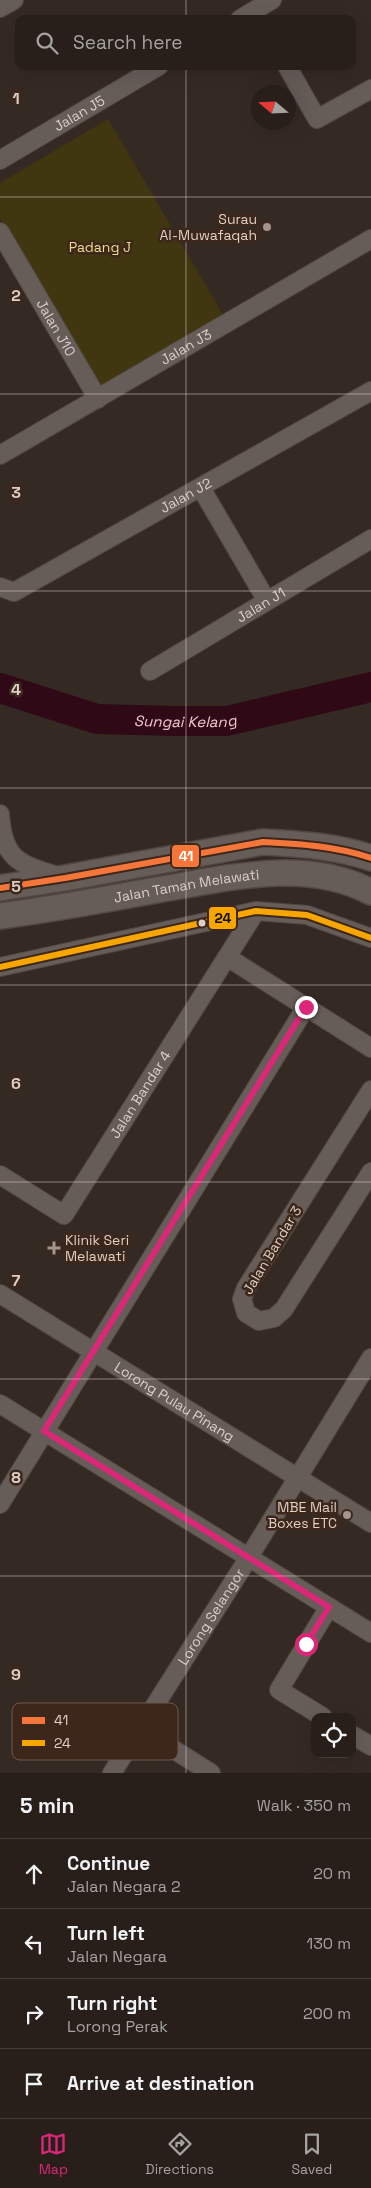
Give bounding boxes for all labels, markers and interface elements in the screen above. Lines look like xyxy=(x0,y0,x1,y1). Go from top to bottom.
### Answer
search box xyxy=(15,15,356,70)
icon: search xyxy=(33,29,61,57)
text: Search here xyxy=(73,30,183,55)
north arrow xyxy=(251,85,296,130)
text: 1 xyxy=(12,88,20,109)
street label: Jalan J5 xyxy=(50,91,108,135)
place label: Surau Al-Muwafaqah xyxy=(159,210,257,244)
marker: Surau Al-Muwafaqah xyxy=(261,221,273,233)
park label: Padang J xyxy=(69,238,131,256)
text: 2 xyxy=(11,285,21,306)
street label: Jalan J10 xyxy=(32,296,80,359)
street label: Jalan J3 xyxy=(157,325,215,369)
street label: Jalan J2 xyxy=(157,474,215,517)
text: 3 xyxy=(11,482,21,503)
street label: Jalan J1 xyxy=(233,583,289,626)
text: 4 xyxy=(11,679,21,700)
water label: Sungai Kelang xyxy=(134,709,240,731)
line badge: 41 xyxy=(171,844,200,868)
text: 41 xyxy=(179,847,193,865)
street label: Jalan Taman Melawati xyxy=(112,865,260,907)
text: 5 xyxy=(11,876,21,897)
line badge: 24 xyxy=(208,906,237,930)
text: 24 xyxy=(215,909,232,927)
unlabelled marker xyxy=(197,918,207,928)
route end xyxy=(295,996,318,1019)
street label: Jalan Bandar 4 xyxy=(106,1047,175,1142)
text: 6 xyxy=(11,1073,21,1094)
street label: Jalan Bandar 3 xyxy=(239,1203,305,1297)
place label: Klinik Seri Melawati xyxy=(65,1231,129,1265)
marker: Klinik Seri Melawati xyxy=(47,1241,61,1255)
text: 7 xyxy=(12,1270,21,1291)
street label: Lorong Pulau Pinang xyxy=(111,1358,238,1446)
text: 8 xyxy=(11,1467,21,1488)
place label: MBE Mail Boxes ETC xyxy=(268,1498,337,1532)
marker: MBE Mail Boxes ETC xyxy=(341,1509,353,1521)
street label: Lorong Selangor xyxy=(174,1565,248,1668)
route start xyxy=(295,1633,318,1656)
text: 9 xyxy=(11,1664,21,1685)
legend xyxy=(12,1703,178,1760)
text: 41 xyxy=(54,1711,68,1729)
map controls xyxy=(311,1713,356,1758)
button: locate xyxy=(311,1713,356,1758)
text: 24 xyxy=(54,1734,71,1752)
text: 5 min xyxy=(20,1792,74,1819)
text: Walk · 350 m xyxy=(257,1795,351,1816)
text: Continue xyxy=(67,1851,150,1876)
icon: ahead xyxy=(20,1860,48,1888)
text: 20 m xyxy=(313,1863,351,1884)
text: Jalan Negara 2 xyxy=(67,1876,181,1897)
text: Turn left xyxy=(67,1921,145,1946)
icon: left xyxy=(20,1930,48,1958)
text: 130 m xyxy=(307,1933,351,1954)
text: Jalan Negara xyxy=(67,1946,167,1967)
text: Turn right xyxy=(67,1991,157,2016)
icon: right xyxy=(20,2000,48,2028)
text: 200 m xyxy=(303,2003,351,2024)
text: Lorong Perak xyxy=(67,2016,168,2037)
icon: arrive xyxy=(20,2070,48,2098)
text: Arrive at destination xyxy=(67,2071,255,2096)
tab: Map xyxy=(39,2130,68,2178)
tab: Directions xyxy=(145,2130,214,2178)
tab: Saved xyxy=(291,2130,332,2178)

